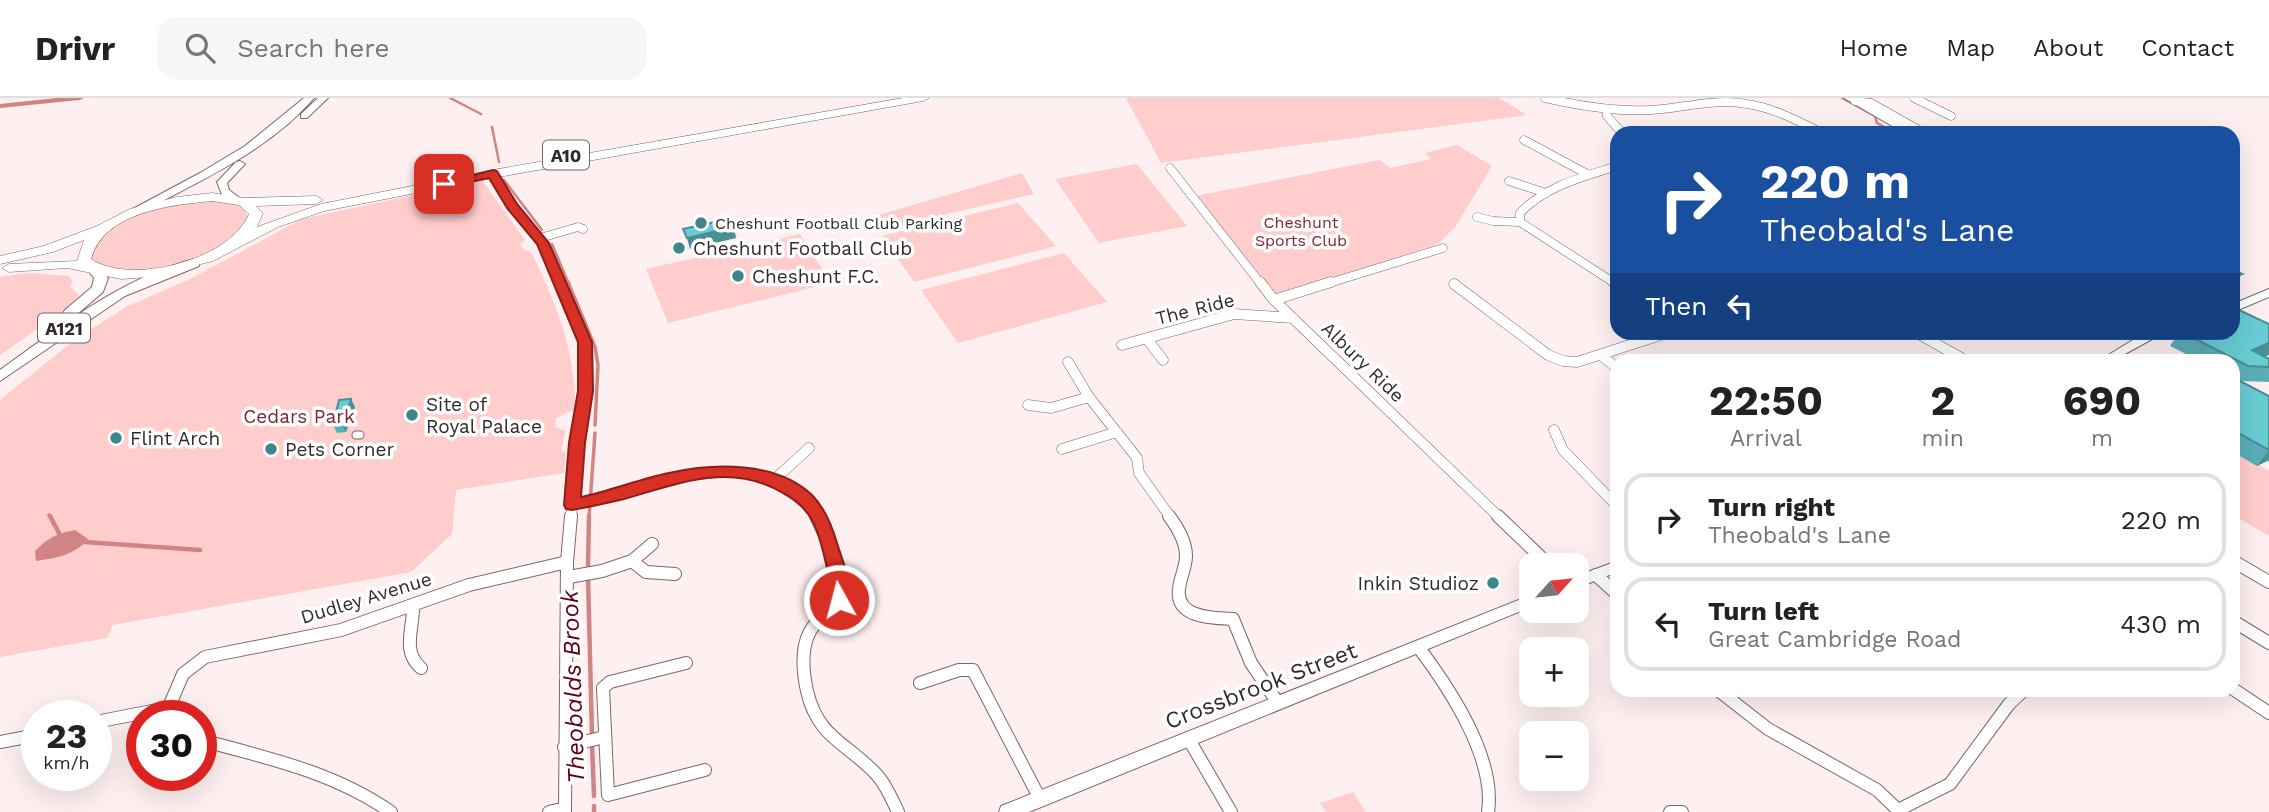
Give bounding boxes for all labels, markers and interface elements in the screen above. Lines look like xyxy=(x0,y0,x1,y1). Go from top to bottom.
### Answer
search box xyxy=(157,17,647,80)
text: Drivr xyxy=(35,29,115,68)
icon: search xyxy=(181,29,219,67)
text: Search here xyxy=(237,33,390,63)
text: Home xyxy=(1840,34,1908,62)
text: Map xyxy=(1946,34,1995,62)
text: About xyxy=(2033,34,2103,62)
text: Contact xyxy=(2141,34,2234,62)
road number: A10 xyxy=(543,140,589,170)
text: 220 m xyxy=(1760,152,1910,210)
pin xyxy=(414,154,474,214)
icon: right xyxy=(1645,154,1736,245)
icon: arrive xyxy=(425,165,463,203)
text: Theobald's Lane xyxy=(1760,211,2015,249)
park label: Cheshunt Sports Club xyxy=(1255,213,1347,250)
place label: Cheshunt Football Club Parking xyxy=(715,214,962,233)
marker: Cheshunt Football Club Parking xyxy=(693,215,709,231)
place label: Cheshunt Football Club xyxy=(693,237,912,260)
marker: Cheshunt Football Club xyxy=(671,240,687,256)
place label: Cheshunt F.C. xyxy=(752,265,879,288)
marker: Cheshunt F.C. xyxy=(730,268,746,284)
icon: left xyxy=(1721,287,1759,325)
street label: The Ride xyxy=(1153,288,1237,330)
text: Then xyxy=(1645,291,1707,321)
road number: A121 xyxy=(38,313,90,342)
street label: Albury Ride xyxy=(1317,317,1409,407)
text: 22:50 xyxy=(1709,376,1823,425)
text: 2 xyxy=(1930,376,1955,425)
text: 690 xyxy=(2063,376,2141,425)
place label: Site of Royal Palace xyxy=(426,393,542,438)
park label: Cedars Park xyxy=(243,405,355,428)
marker: Site of Royal Palace xyxy=(404,407,420,423)
text: Arrival xyxy=(1730,425,1802,452)
text: min xyxy=(1922,425,1964,452)
text: m xyxy=(2091,425,2113,452)
place label: Flint Arch xyxy=(130,427,220,450)
marker: Flint Arch xyxy=(108,430,124,446)
place label: Pets Corner xyxy=(285,438,394,461)
marker: Pets Corner xyxy=(263,441,279,457)
text: Turn right xyxy=(1708,492,1835,522)
icon: right xyxy=(1649,501,1687,539)
text: 220 m xyxy=(2121,505,2201,535)
text: Theobald's Lane xyxy=(1708,522,1891,549)
north arrow xyxy=(1519,553,1589,623)
map controls xyxy=(1519,553,1589,791)
position arrow xyxy=(802,563,876,637)
street label: Dudley Avenue xyxy=(298,567,434,629)
place label: Inkin Studioz xyxy=(1357,572,1479,595)
marker: Inkin Studioz xyxy=(1485,575,1501,591)
water label: Theobalds Brook xyxy=(556,589,590,784)
text: Turn left xyxy=(1708,596,1819,626)
icon: left xyxy=(1649,605,1687,643)
text: 430 m xyxy=(2120,609,2201,639)
text: Great Cambridge Road xyxy=(1708,626,1962,653)
street label: Crossbrook Street xyxy=(1161,637,1361,735)
button: + xyxy=(1519,637,1589,707)
speed limit sign: 30 xyxy=(126,700,217,791)
text: 23 xyxy=(46,715,87,757)
button: − xyxy=(1519,721,1589,791)
text: km/h xyxy=(43,752,90,773)

